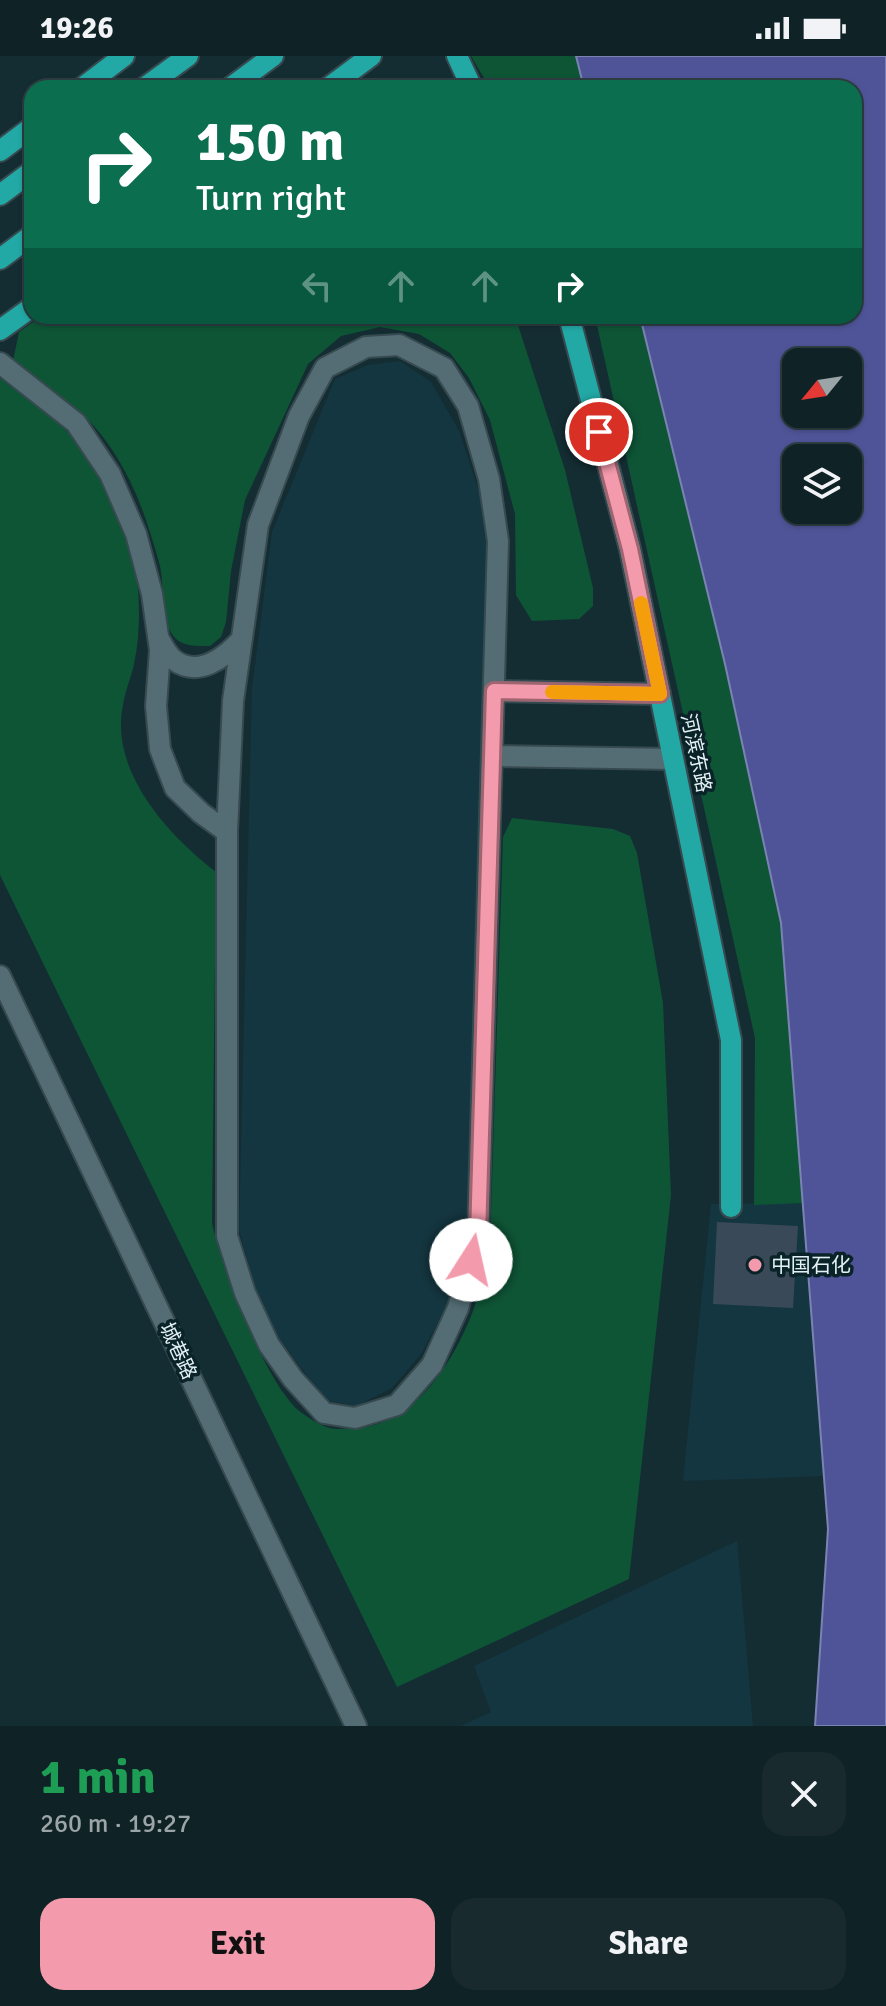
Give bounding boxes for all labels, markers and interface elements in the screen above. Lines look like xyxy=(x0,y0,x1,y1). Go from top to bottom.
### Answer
text: 19:26 xyxy=(40,10,114,47)
text: 150 m xyxy=(196,107,344,176)
icon: right xyxy=(64,112,168,216)
text: Turn right xyxy=(196,176,346,221)
icon: left xyxy=(295,264,339,308)
icon: ahead xyxy=(379,264,423,308)
icon: ahead xyxy=(463,264,507,308)
icon: right xyxy=(547,264,591,308)
north arrow xyxy=(782,348,862,428)
map controls xyxy=(782,348,862,524)
pin xyxy=(565,398,633,466)
icon: arrive xyxy=(577,410,621,454)
button: layers xyxy=(782,444,862,524)
street label: 河滨东路 xyxy=(675,711,717,795)
position arrow xyxy=(429,1218,513,1302)
place label: 中国石化 xyxy=(771,1253,851,1278)
marker: 中国石化 xyxy=(746,1256,764,1274)
street label: 城巷路 xyxy=(154,1319,202,1383)
text: 1 min xyxy=(40,1748,156,1807)
button: close xyxy=(762,1752,846,1836)
text: 260 m · 19:27 xyxy=(40,1808,191,1840)
button: Exit xyxy=(40,1898,435,1990)
button: Share xyxy=(451,1898,846,1990)

